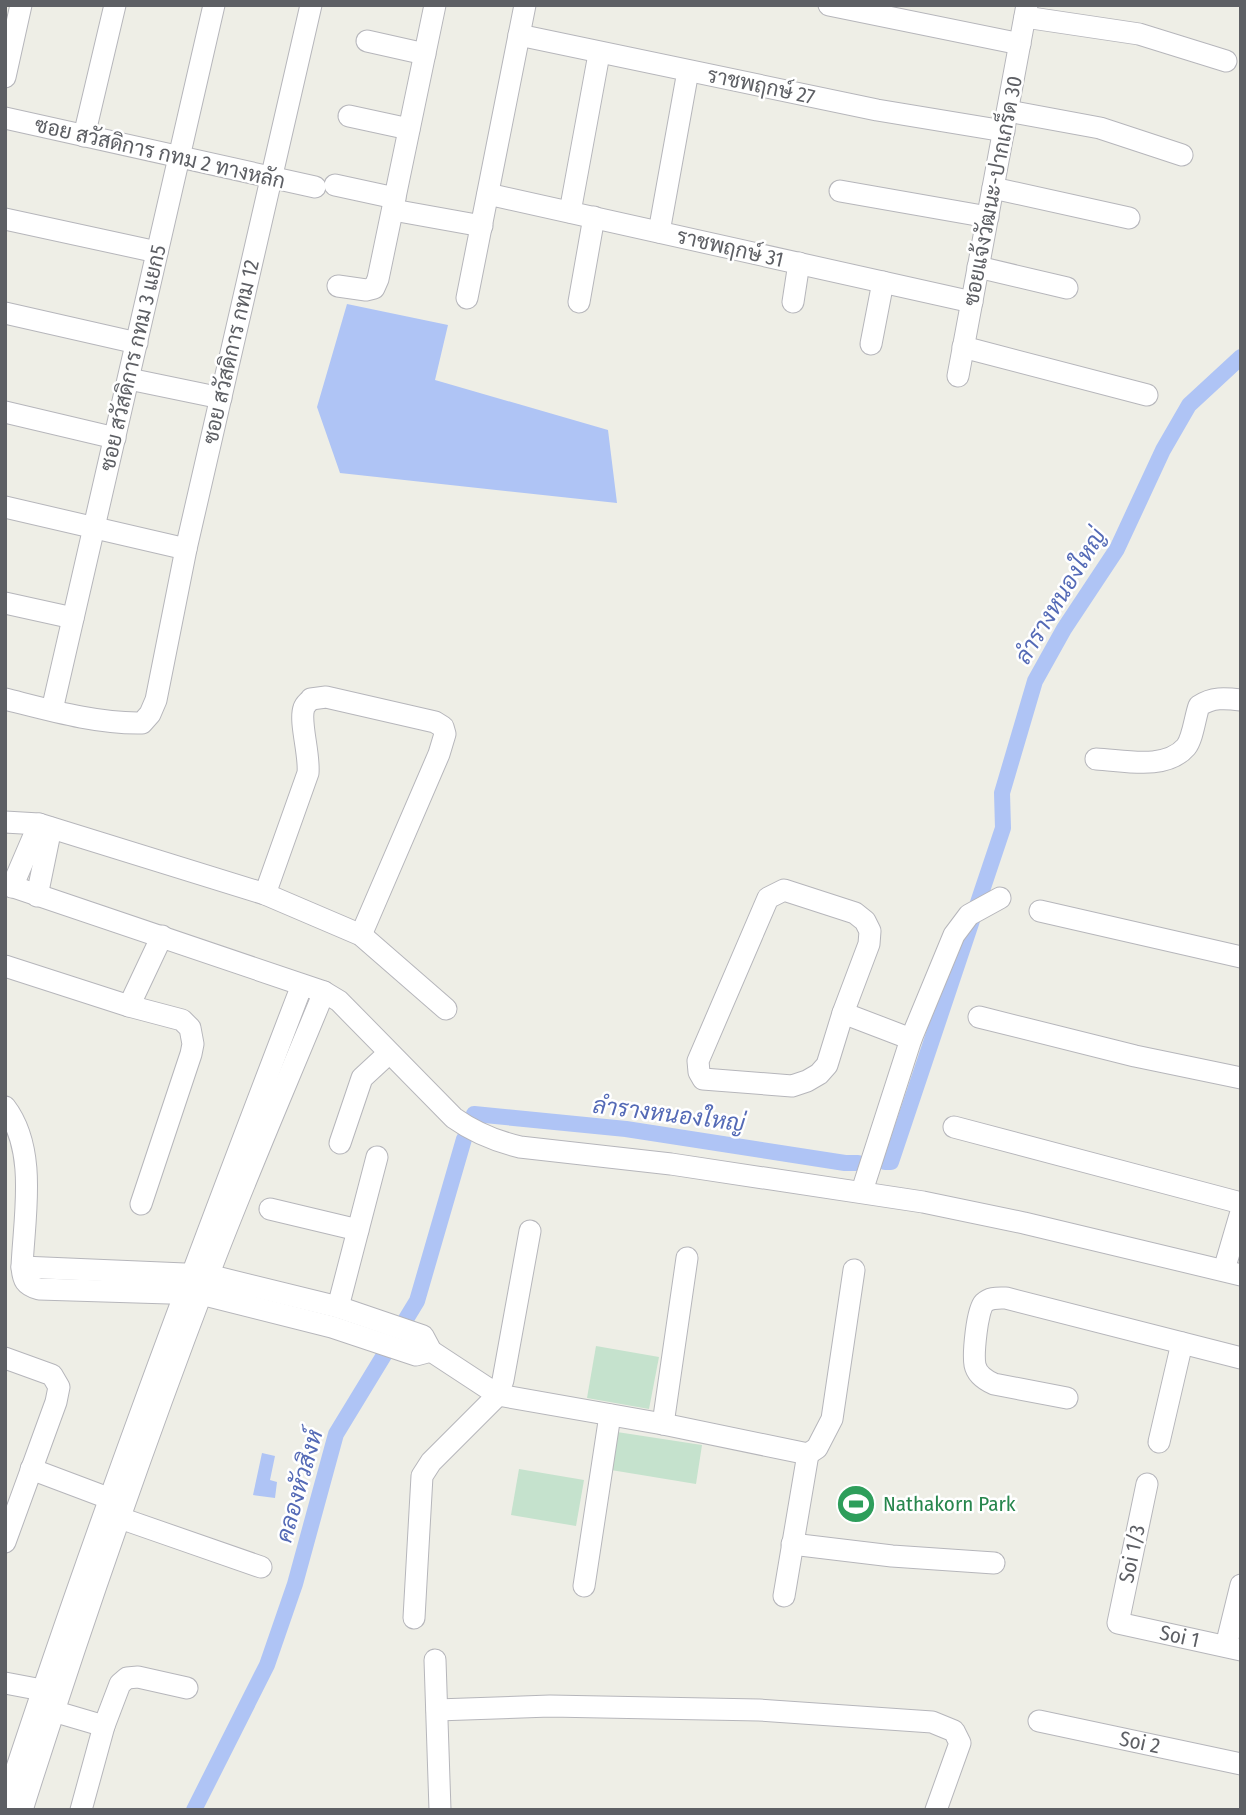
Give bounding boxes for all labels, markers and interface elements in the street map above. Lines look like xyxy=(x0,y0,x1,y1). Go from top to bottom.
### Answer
street label: ราชพฤกษ์ 27 xyxy=(705,61,817,110)
street label: ซอยแจ้งวัฒนะ-ปากเกร็ด 30 xyxy=(956,73,1028,308)
street label: ซอย สวัสดิการ กทม 2 ทางหลัก xyxy=(32,112,288,194)
street label: ราชพฤกษ์ 31 xyxy=(674,222,786,273)
street label: ซอย สวัสดิการ กทม 3 แยก5 xyxy=(94,242,172,474)
street label: ซอย สวัสดิการ กทม 12 xyxy=(197,257,265,447)
water label: ลำรางหนองใหญ่ xyxy=(1007,521,1112,669)
water label: ลำรางหนองใหญ่ xyxy=(591,1089,748,1137)
water label: คลองหัวสิงห์ xyxy=(268,1423,329,1546)
sports icon: Nathakorn Park xyxy=(835,1483,877,1525)
place label: Nathakorn Park xyxy=(883,1491,1016,1517)
street label: Soi 1/3 xyxy=(1113,1523,1151,1585)
street label: Soi 1 xyxy=(1157,1620,1202,1653)
street label: Soi 2 xyxy=(1117,1725,1162,1759)

